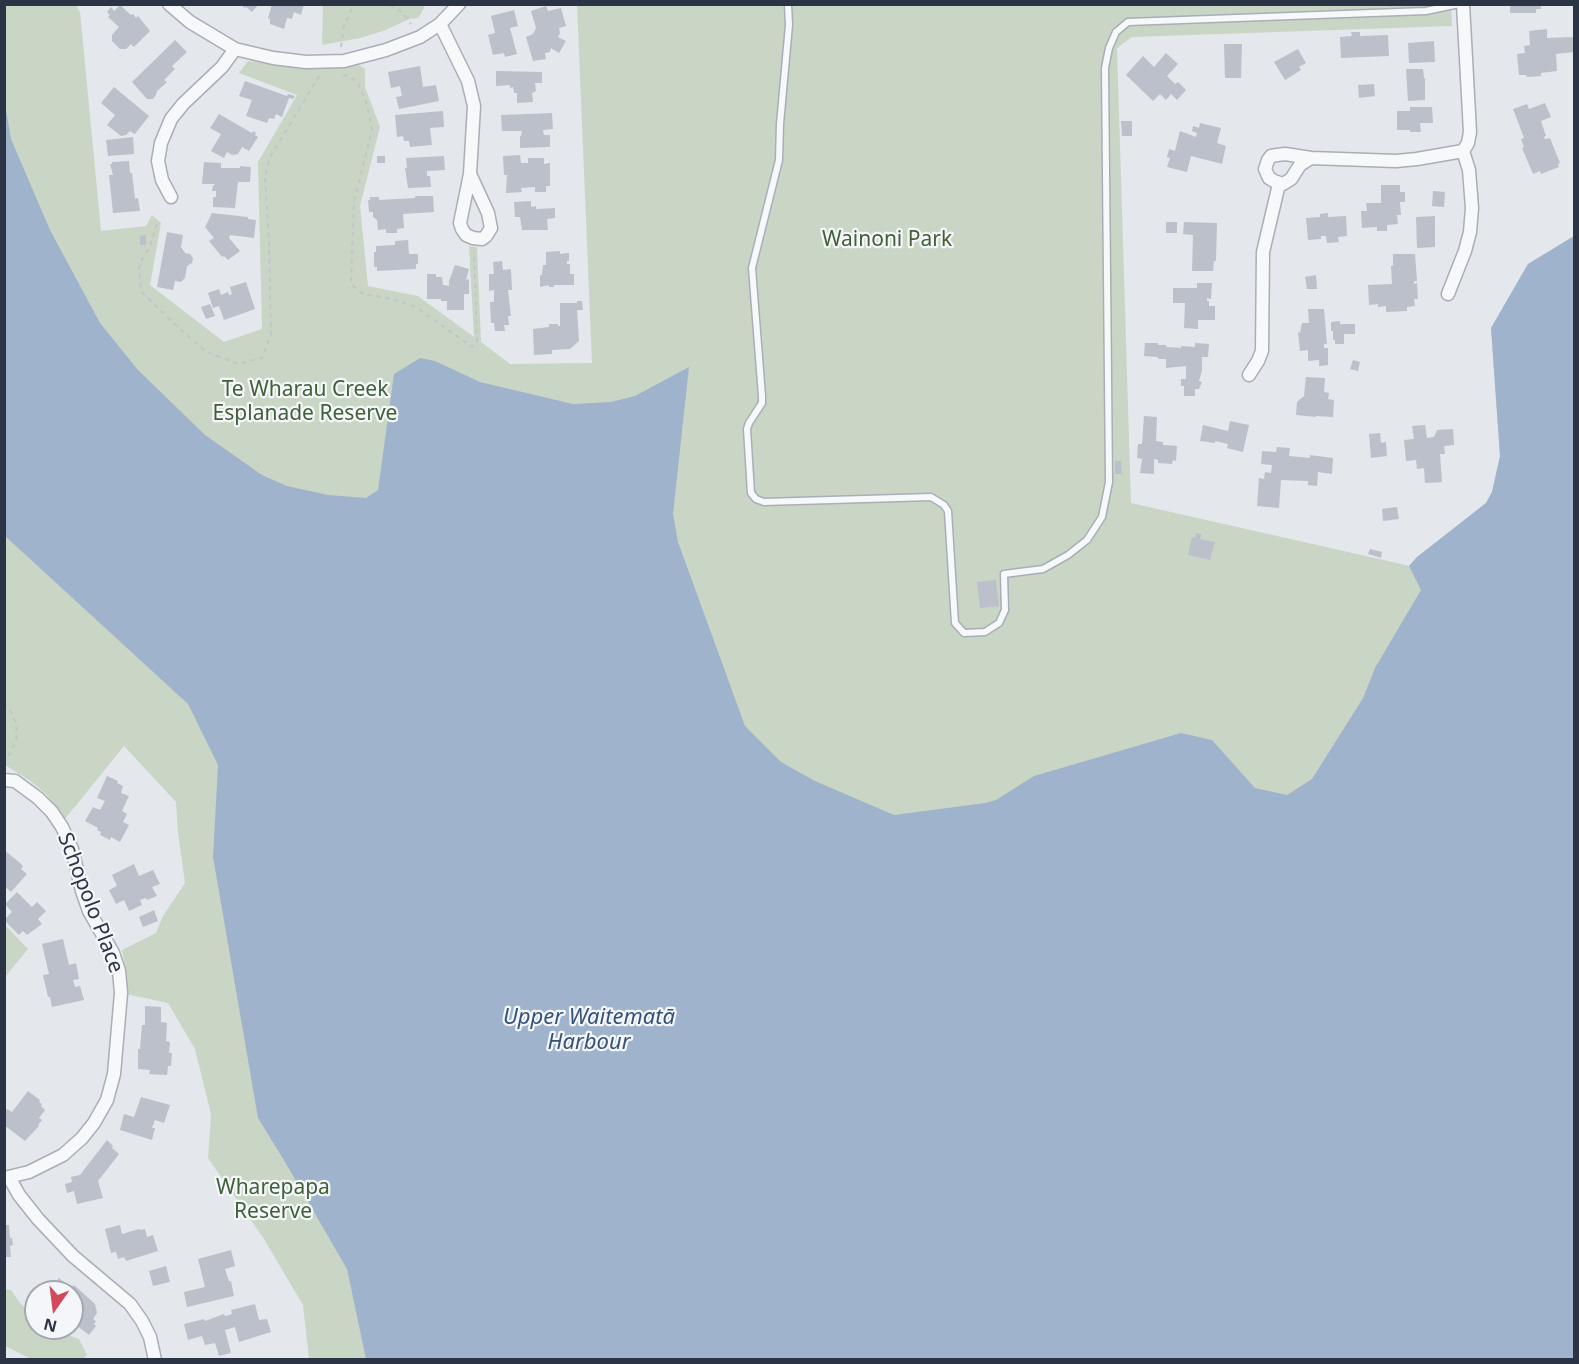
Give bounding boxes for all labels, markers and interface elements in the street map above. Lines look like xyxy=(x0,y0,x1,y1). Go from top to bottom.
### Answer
park label: Wainoni Park xyxy=(822,227,952,253)
park label: Te Wharau Creek Esplanade Reserve xyxy=(213,377,397,427)
street label: Schopolo Place xyxy=(52,829,128,977)
water label: Upper Waitematā Harbour xyxy=(503,1005,675,1056)
park label: Wharepapa Reserve xyxy=(216,1175,330,1225)
north arrow xyxy=(24,1280,84,1340)
text: N xyxy=(41,1313,59,1338)

